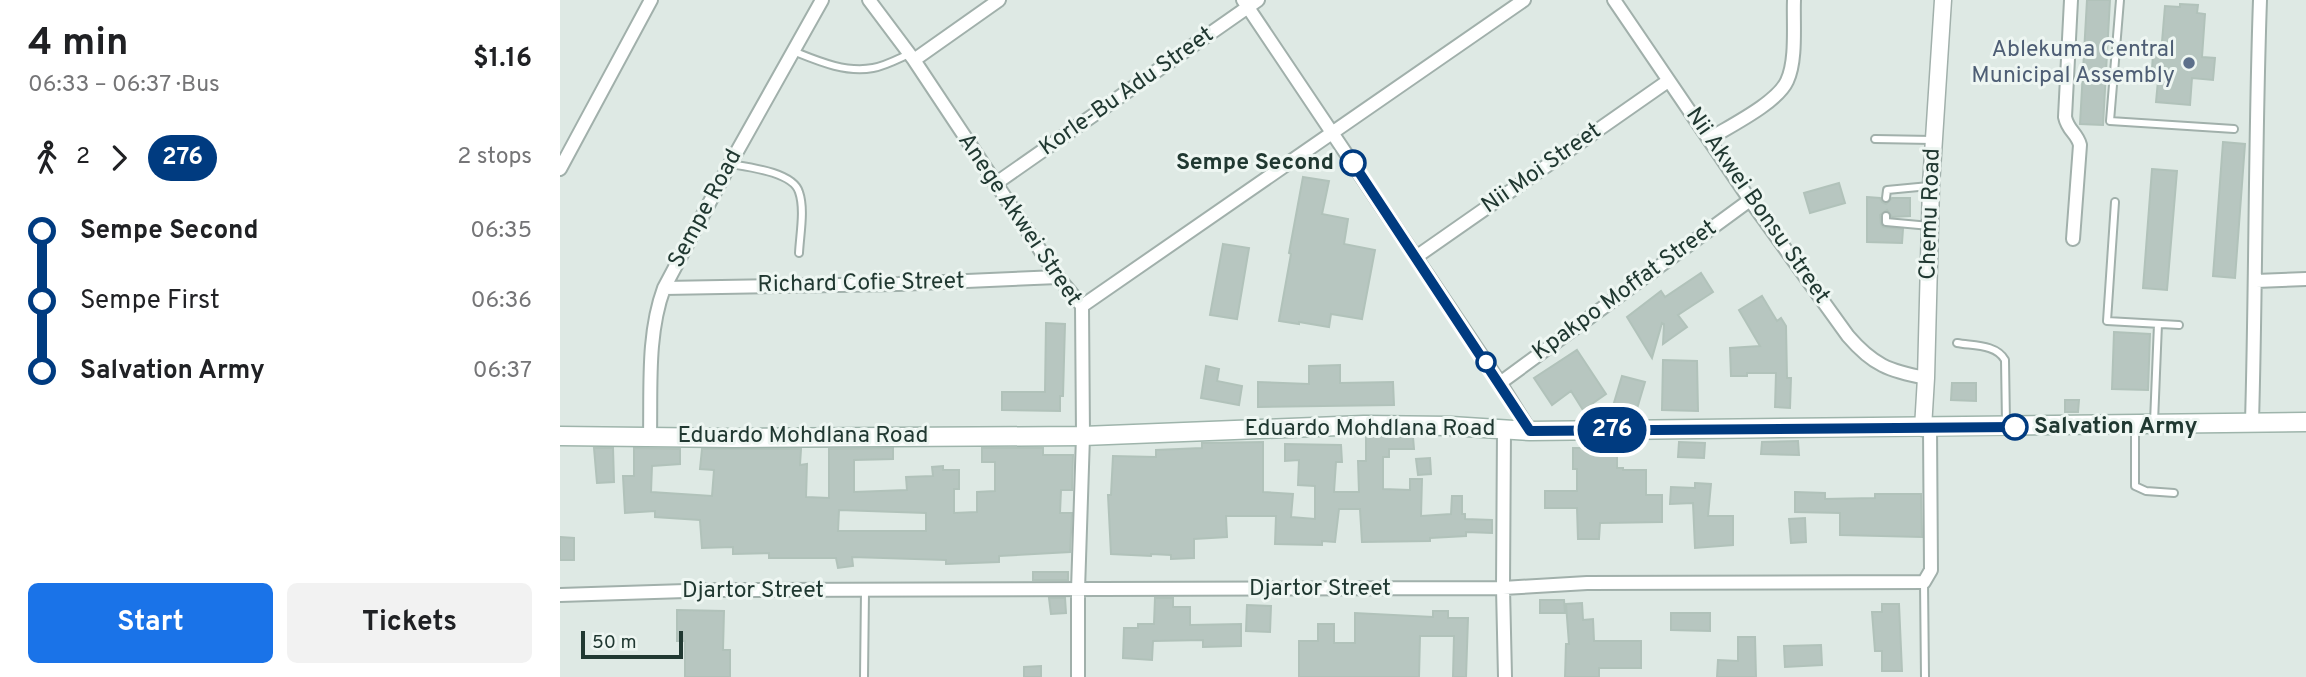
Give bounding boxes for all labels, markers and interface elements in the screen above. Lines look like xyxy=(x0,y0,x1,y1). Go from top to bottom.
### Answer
text: 4 min xyxy=(28,20,128,69)
street label: Korle-Bu Adu Street xyxy=(1034,21,1220,163)
place label: Ablekuma Central Municipal Assembly xyxy=(1971,36,2175,91)
text: $1.16 xyxy=(473,43,532,76)
marker: Ablekuma Central Municipal Assembly xyxy=(2181,55,2197,71)
text: 06:33 – 06:37 · Bus xyxy=(28,71,220,100)
street label: Nii Akwei Bonsu Street xyxy=(1678,102,1836,310)
street label: Nii Moi Street xyxy=(1477,117,1607,221)
street label: Anege Akwei Street xyxy=(950,128,1088,312)
icon: walk xyxy=(28,139,66,177)
icon: forward xyxy=(100,139,138,177)
text: 2 xyxy=(76,143,90,172)
text: 276 xyxy=(162,143,203,173)
text: 2 stops xyxy=(457,143,532,172)
street label: Sempe Road xyxy=(663,145,749,273)
street label: Chemu Road xyxy=(1914,148,1948,280)
place label: Sempe Second xyxy=(1176,149,1334,178)
marker: Sempe Second xyxy=(1340,150,1366,176)
street label: Kpakpo Moffat Street xyxy=(1527,214,1723,368)
text: Sempe Second xyxy=(80,215,259,248)
text: 06:35 xyxy=(470,217,532,246)
street label: Richard Cofie Street xyxy=(757,268,965,300)
text: Sempe First xyxy=(80,285,220,318)
text: 06:36 xyxy=(471,287,532,316)
unlabelled marker xyxy=(1476,352,1496,372)
text: Salvation Army xyxy=(80,355,265,388)
text: 06:37 xyxy=(473,357,532,386)
line badge: 276 xyxy=(1572,407,1652,453)
place label: Salvation Army xyxy=(2034,413,2198,442)
marker: Salvation Army xyxy=(2002,414,2028,440)
street label: Eduardo Mohdlana Road xyxy=(1245,415,1495,444)
text: 276 xyxy=(1592,415,1632,445)
street label: Eduardo Mohdlana Road xyxy=(678,422,928,451)
street label: Djartor Street xyxy=(1249,575,1391,604)
street label: Djartor Street xyxy=(682,577,824,606)
button: Start xyxy=(28,583,273,663)
button: Tickets xyxy=(287,583,532,663)
scale bar xyxy=(581,628,682,660)
text: 50 m xyxy=(592,631,637,655)

